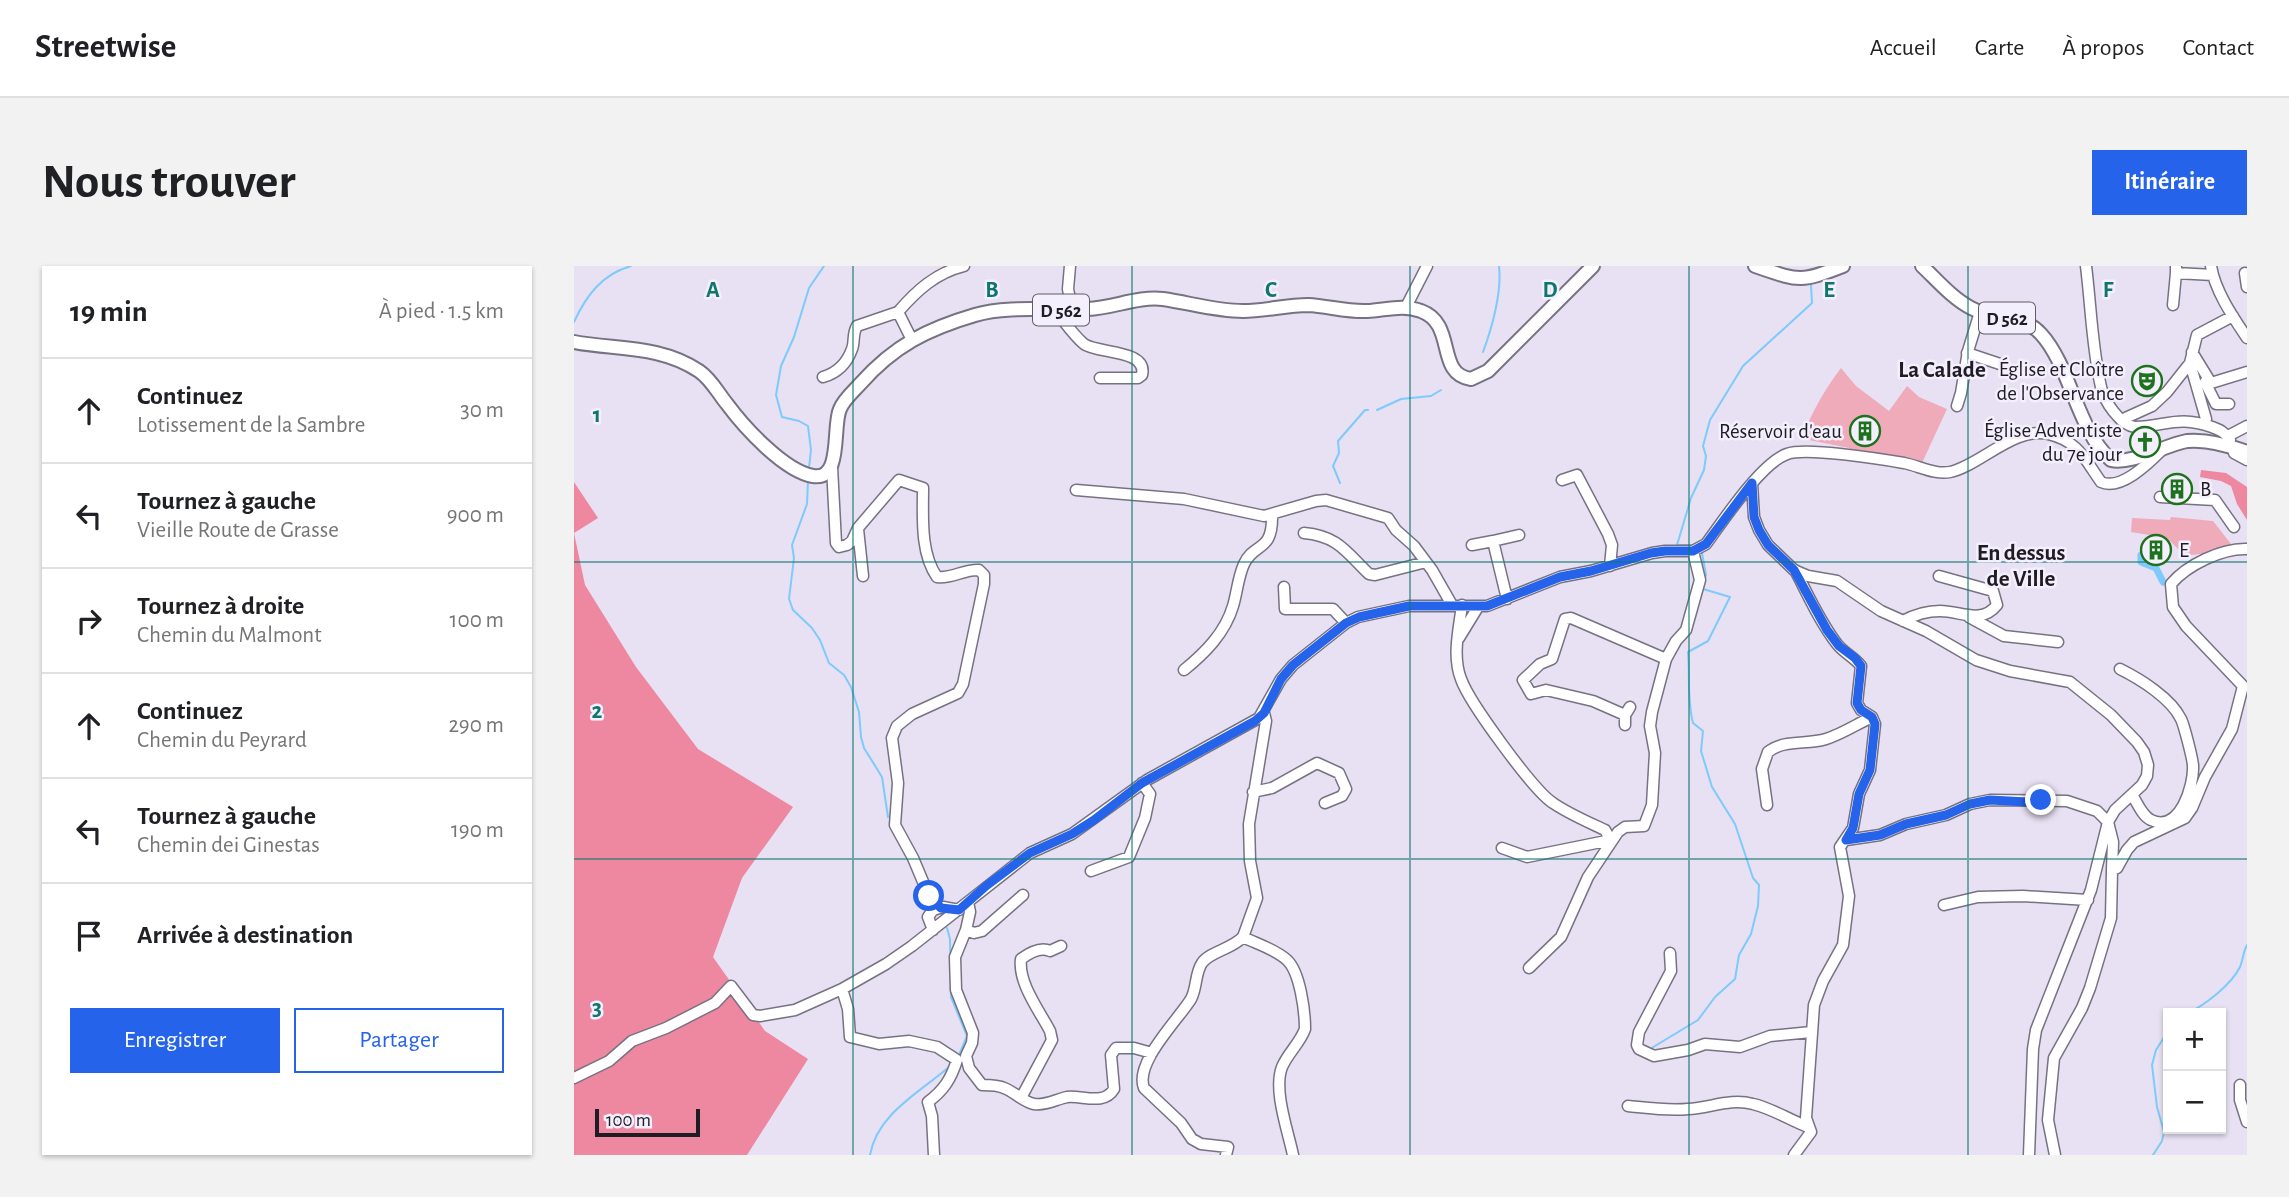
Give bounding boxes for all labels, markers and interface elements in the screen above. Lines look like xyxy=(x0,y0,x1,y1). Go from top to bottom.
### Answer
text: Streetwise xyxy=(35,31,176,64)
text: Accueil xyxy=(1870,36,1937,60)
text: Carte xyxy=(1975,36,2024,60)
text: À propos xyxy=(2062,36,2144,60)
text: Contact xyxy=(2182,36,2254,60)
button: Itinéraire xyxy=(2092,150,2247,215)
text: Nous trouver xyxy=(42,158,296,207)
text: A xyxy=(706,279,720,302)
text: B xyxy=(985,279,999,302)
text: C xyxy=(1265,279,1277,302)
text: D xyxy=(1542,279,1558,302)
text: E xyxy=(1823,279,1835,302)
text: F xyxy=(2103,279,2114,302)
road number: D 562 xyxy=(1033,294,1089,326)
text: 19 min xyxy=(70,297,148,327)
text: À pied · 1.5 km xyxy=(379,300,504,323)
road number: D 562 xyxy=(1979,302,2035,334)
place label: Église et Cloître de l'Observance xyxy=(1996,357,2124,404)
district label: La Calade xyxy=(1898,359,1986,382)
theatre icon: Église et Cloître de l'Observance xyxy=(2130,364,2164,398)
text: Continuez xyxy=(137,383,243,409)
icon: ahead xyxy=(70,392,108,430)
text: 30 m xyxy=(460,399,504,422)
text: 1 xyxy=(593,404,601,427)
text: Lotissement de la Sambre xyxy=(137,414,365,437)
building icon: Réservoir d'eau xyxy=(1848,414,1882,448)
place label: Église Adventiste du 7e jour xyxy=(1984,418,2122,465)
place label: Réservoir d'eau xyxy=(1719,421,1842,442)
church icon: Église Adventiste du 7e jour xyxy=(2128,425,2162,459)
building icon: B xyxy=(2160,472,2194,506)
place label: B xyxy=(2200,479,2211,500)
text: Tournez à gauche xyxy=(137,488,316,514)
icon: left xyxy=(70,497,108,535)
text: 900 m xyxy=(447,504,504,527)
text: Vieille Route de Grasse xyxy=(137,519,339,542)
building icon: E xyxy=(2139,533,2173,567)
place label: E xyxy=(2179,540,2189,561)
district label: En dessus de Ville xyxy=(1977,542,2065,591)
text: Tournez à droite xyxy=(137,593,304,619)
icon: right xyxy=(70,602,108,640)
text: 100 m xyxy=(450,609,504,632)
text: Chemin du Malmont xyxy=(137,624,321,647)
text: Continuez xyxy=(137,698,243,724)
text: 2 xyxy=(592,700,603,723)
icon: ahead xyxy=(70,707,108,745)
text: 290 m xyxy=(448,714,504,737)
text: Chemin du Peyrard xyxy=(137,729,307,752)
route end xyxy=(2025,784,2056,815)
text: Tournez à gauche xyxy=(137,803,316,829)
icon: left xyxy=(70,812,108,850)
text: 190 m xyxy=(451,819,504,842)
text: Chemin dei Ginestas xyxy=(137,834,320,857)
route start xyxy=(913,880,944,911)
icon: arrive xyxy=(70,917,108,955)
text: Arrivée à destination xyxy=(137,922,353,948)
text: 3 xyxy=(592,997,602,1020)
button: Enregistrer xyxy=(70,1008,280,1073)
button: Partager xyxy=(294,1008,504,1073)
map controls xyxy=(2163,1008,2226,1134)
button: + xyxy=(2163,1008,2226,1071)
button: − xyxy=(2163,1071,2226,1134)
scale bar xyxy=(595,1106,700,1138)
text: 100 m xyxy=(606,1111,651,1130)

